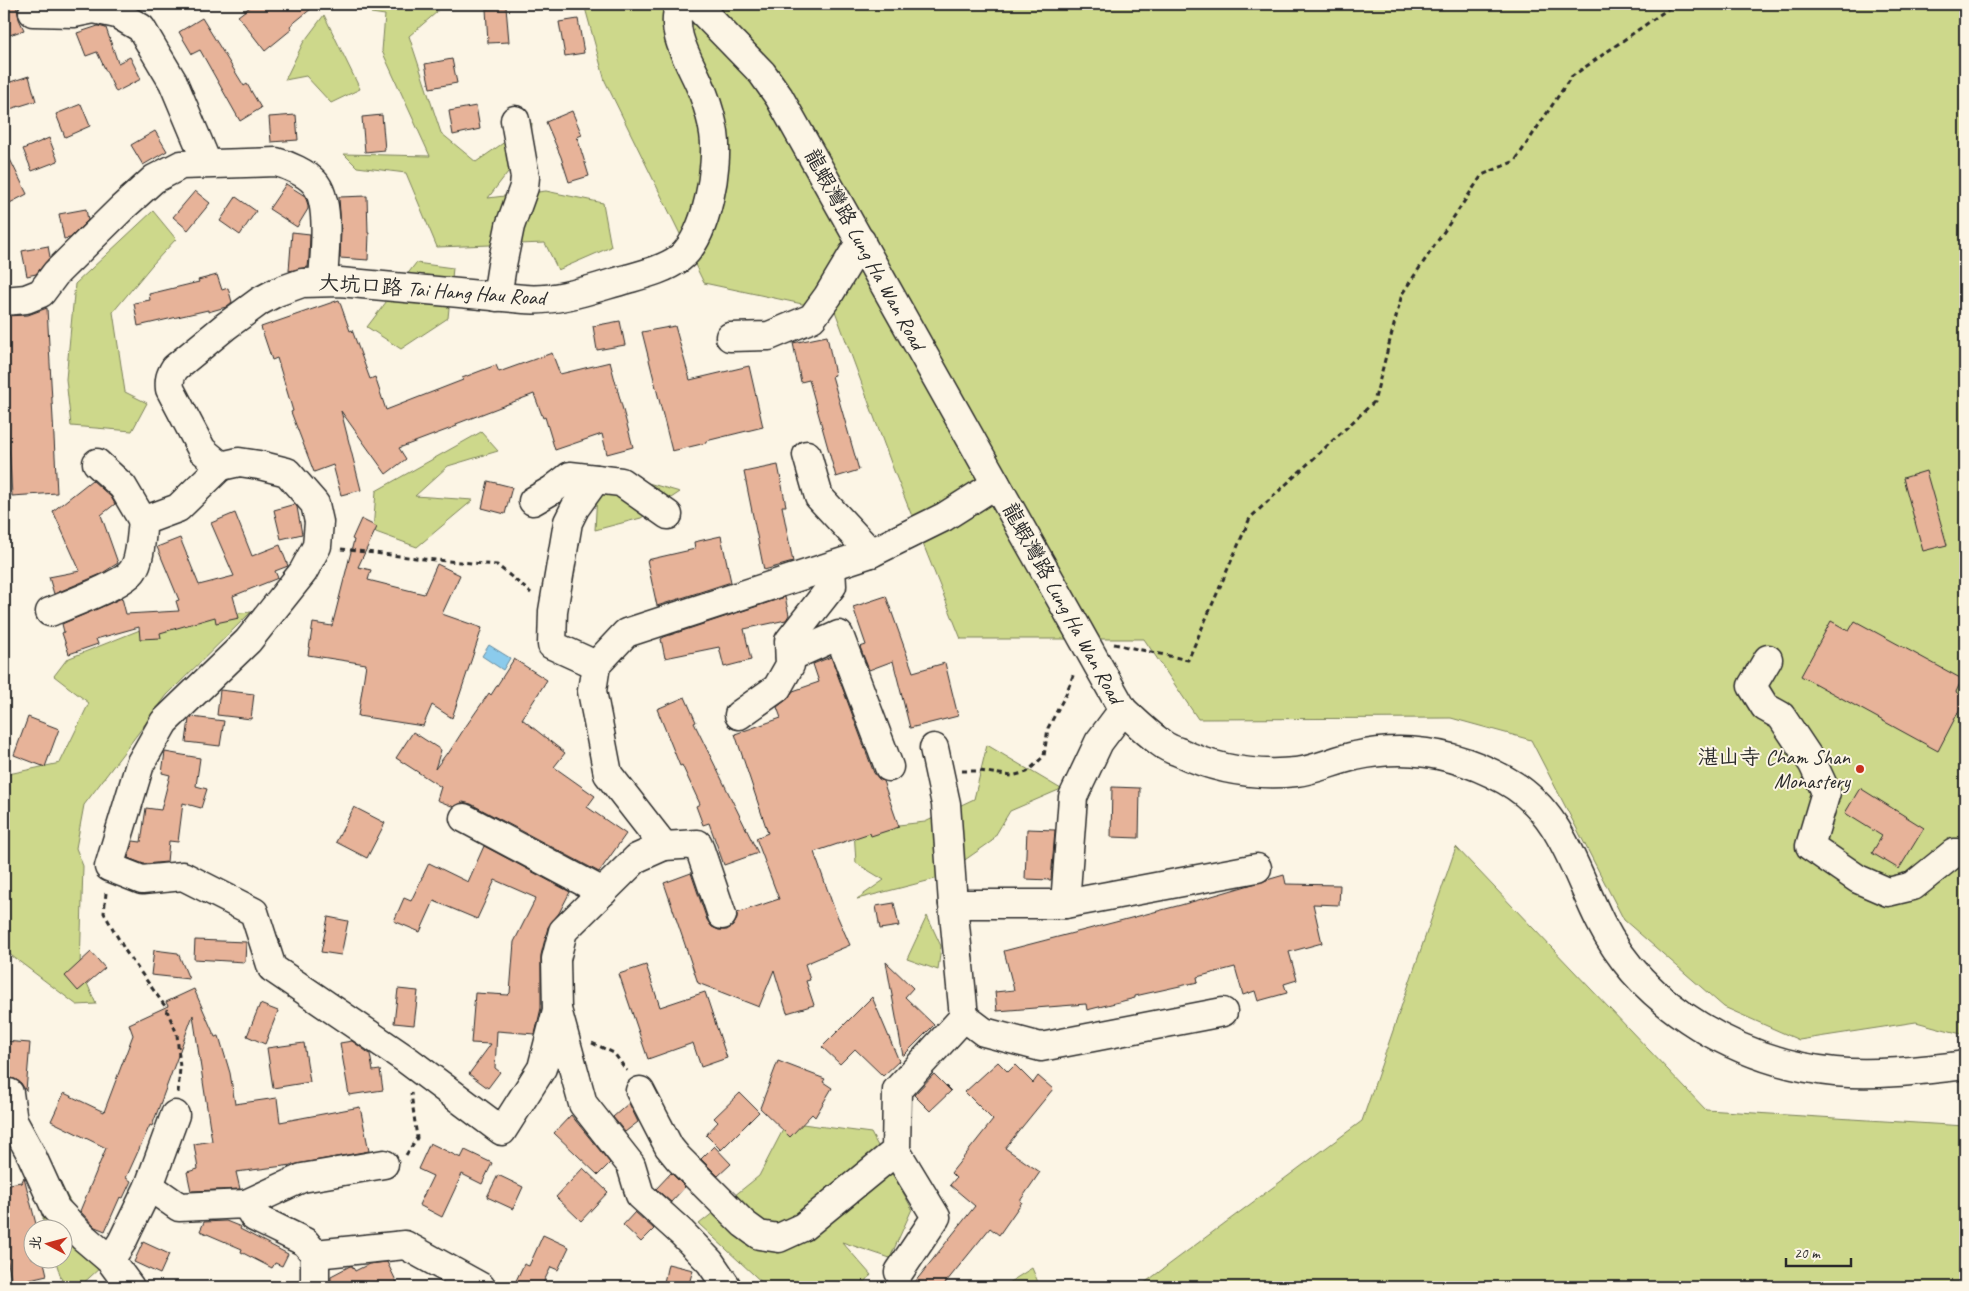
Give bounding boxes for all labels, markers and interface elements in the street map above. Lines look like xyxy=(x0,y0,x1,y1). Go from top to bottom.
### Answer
street label: 龍蝦灣路 Lung Ha Wan Road xyxy=(799,144,933,357)
street label: 大坑口路 Tai Hang Hau Road xyxy=(318,269,550,311)
street label: 龍蝦灣路 Lung Ha Wan Road xyxy=(997,498,1131,711)
place label: 湛山寺 Cham Shan Monastery xyxy=(1698,744,1852,794)
marker: 湛山寺 Cham Shan Monastery xyxy=(1854,763,1866,775)
north arrow xyxy=(22,1218,72,1268)
text: 北 xyxy=(26,1235,45,1251)
scale bar xyxy=(1786,1236,1852,1268)
text: 20 m xyxy=(1794,1244,1821,1263)

